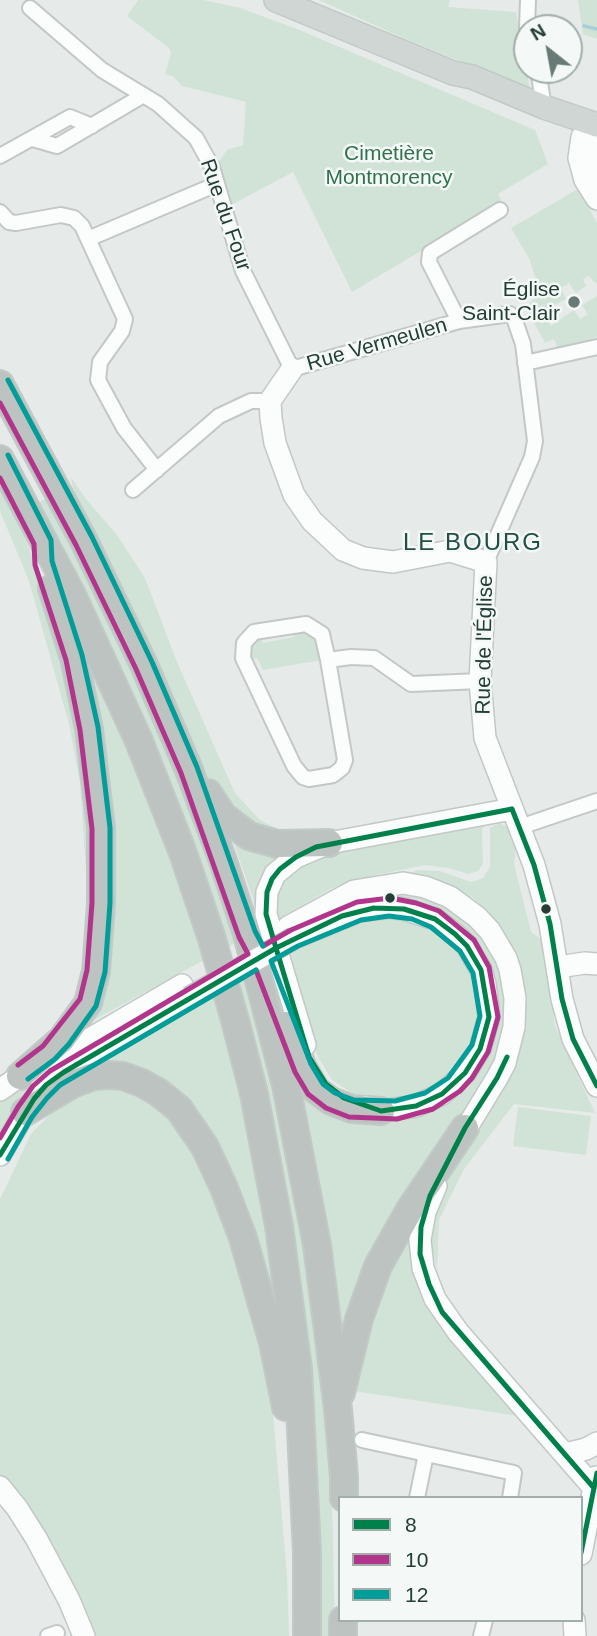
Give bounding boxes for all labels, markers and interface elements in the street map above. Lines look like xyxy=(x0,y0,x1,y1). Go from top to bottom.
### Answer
north arrow xyxy=(513,14,583,84)
text: N xyxy=(527,20,549,45)
park label: Cimetière Montmorency xyxy=(325,141,453,191)
street label: Rue du Four xyxy=(194,156,256,274)
place label: Église Saint-Clair xyxy=(462,277,560,327)
marker: Église Saint-Clair xyxy=(566,294,582,310)
street label: Rue Vermeulen xyxy=(304,313,450,377)
district label: LE BOURG xyxy=(404,529,542,557)
street label: Rue de l'Église xyxy=(471,575,499,715)
unlabelled marker xyxy=(383,891,397,905)
unlabelled marker xyxy=(539,902,553,916)
legend xyxy=(338,1496,583,1622)
text: 8 xyxy=(405,1513,417,1536)
text: 10 xyxy=(405,1548,428,1571)
text: 12 xyxy=(405,1583,428,1606)

